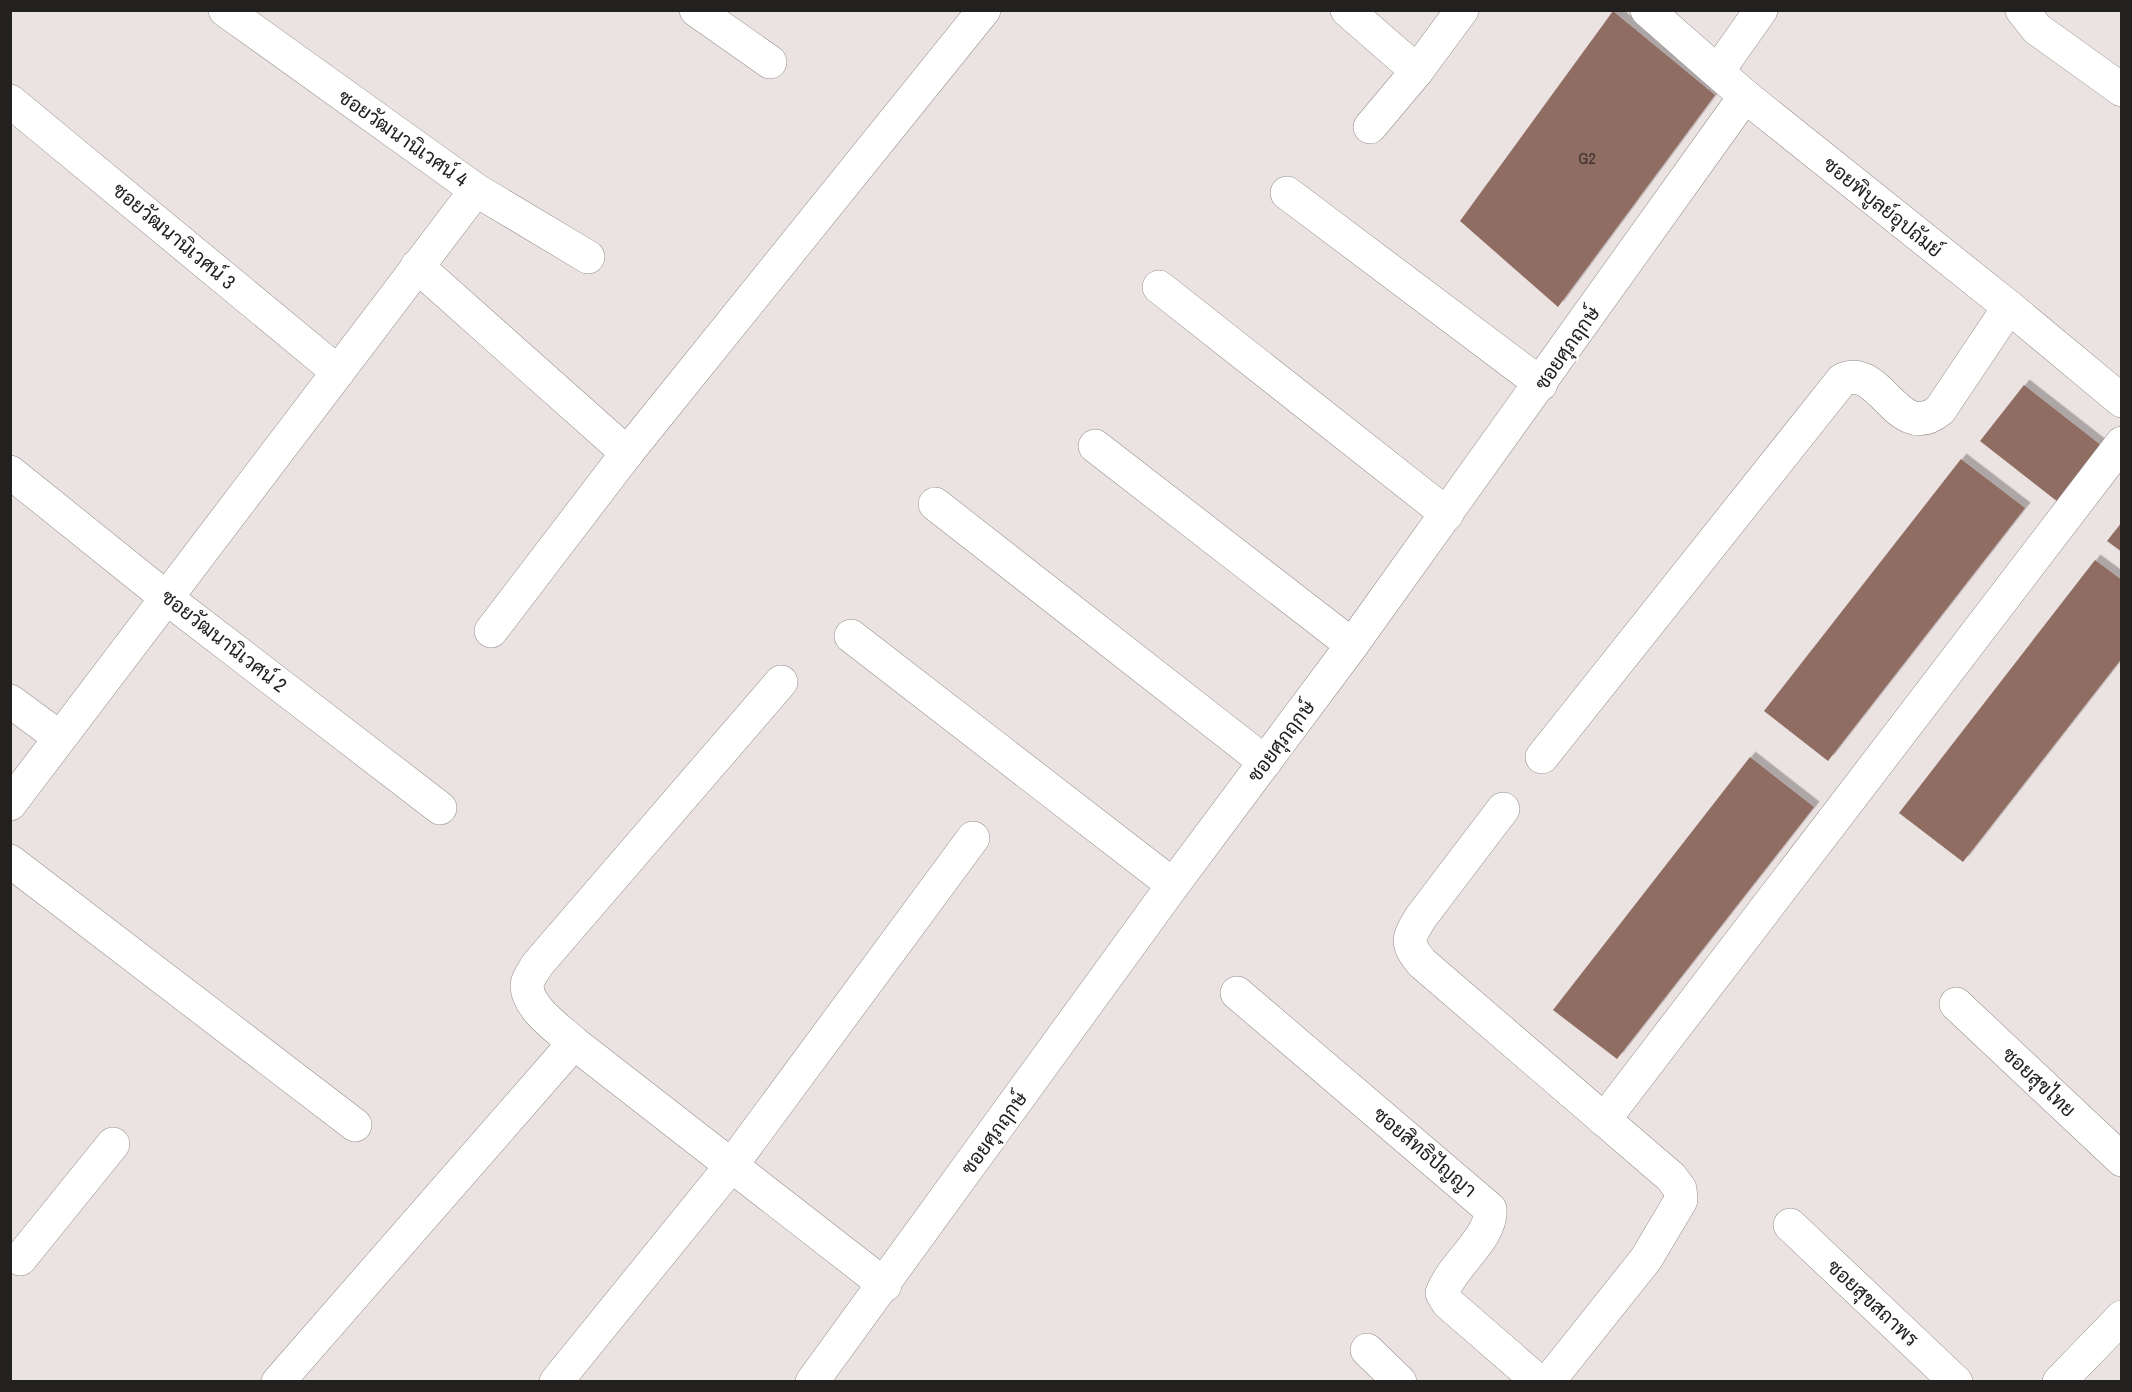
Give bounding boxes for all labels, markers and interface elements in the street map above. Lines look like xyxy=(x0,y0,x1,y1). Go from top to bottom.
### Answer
street label: ซอยวัฒนานิเวศน์ 4 xyxy=(333,83,473,192)
house number: G2 xyxy=(1578,147,1596,169)
street label: ซอยพิบูลย์อุปถัมย์ xyxy=(1817,150,1949,265)
street label: ซอยวัฒนานิเวศน์ 3 xyxy=(107,176,241,295)
street label: ซอยศุภฤกษ์ xyxy=(1528,300,1606,396)
street label: ซอยวัฒนานิเวศน์ 2 xyxy=(156,583,293,698)
street label: ซอยศุภฤกษ์ xyxy=(1241,694,1322,788)
street label: ซอยสุขไทย xyxy=(1996,1041,2082,1123)
street label: ซอยศุภฤกษ์ xyxy=(954,1085,1034,1180)
street label: ซอยสิทธิปัญญา xyxy=(1368,1100,1483,1203)
street label: ซอยสุขสถาพร xyxy=(1821,1253,1925,1353)

